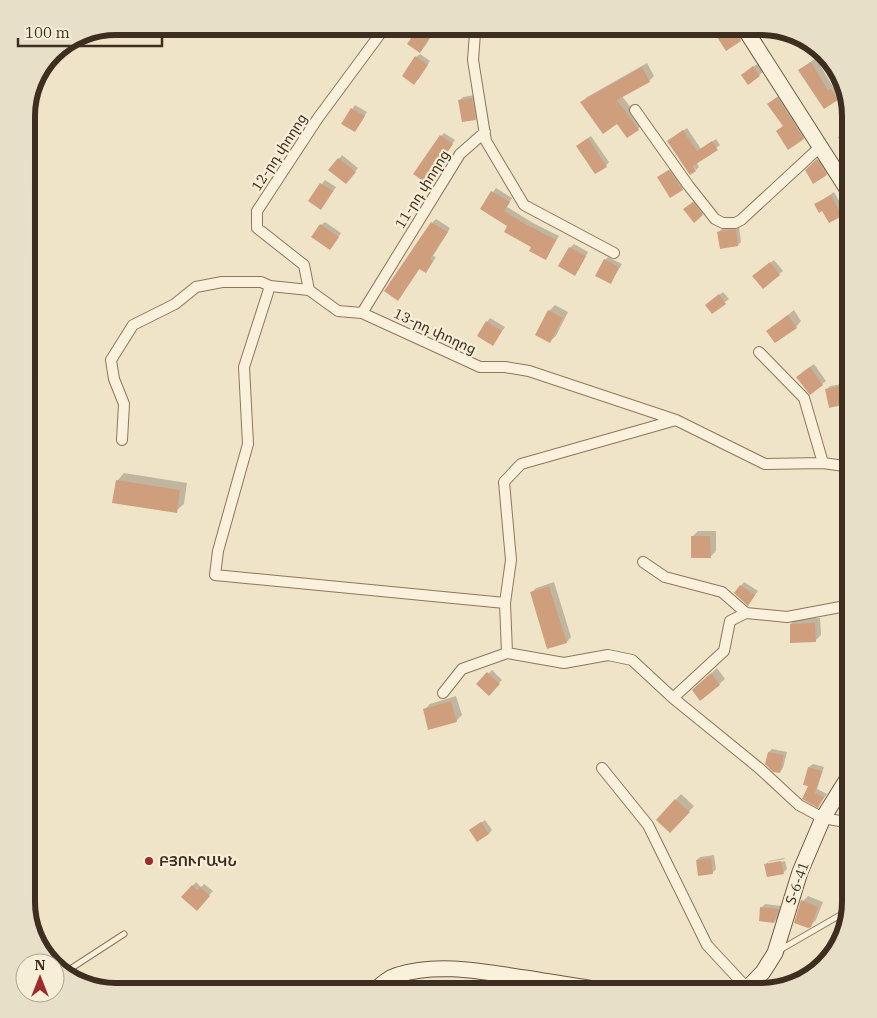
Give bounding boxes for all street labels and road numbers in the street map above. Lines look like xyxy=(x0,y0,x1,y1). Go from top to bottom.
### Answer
street label: 12-րդ փողոց xyxy=(247,110,311,194)
street label: 11-րդ փողոց xyxy=(391,146,453,232)
street label: 13-րդ փողոց xyxy=(391,304,479,358)
street label: Տ-6-41 xyxy=(781,859,813,907)

